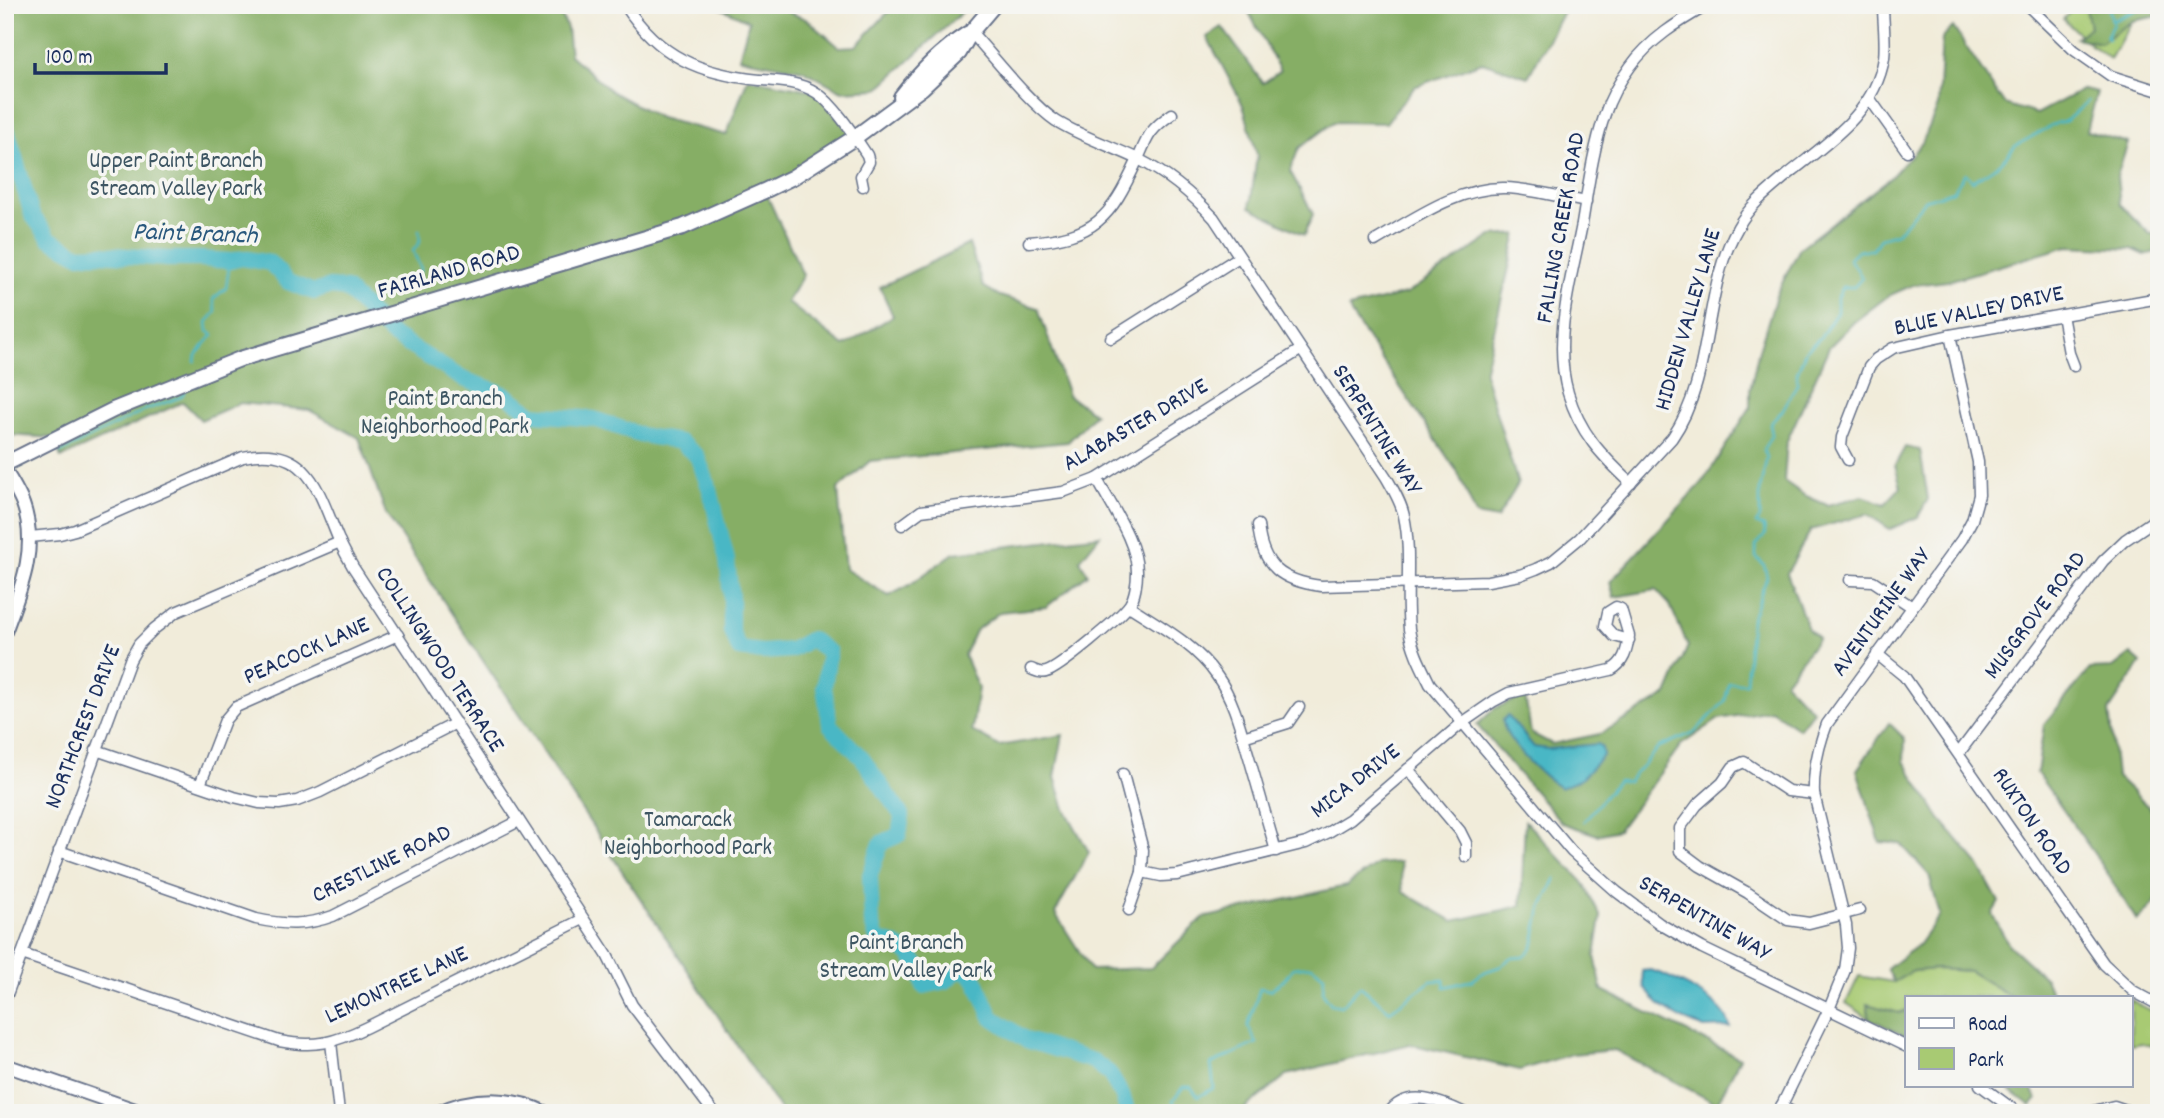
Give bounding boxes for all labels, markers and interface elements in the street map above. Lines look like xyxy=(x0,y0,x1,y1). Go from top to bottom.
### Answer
scale bar xyxy=(35,32,166,76)
text: 100 m xyxy=(46,44,93,74)
street label: FALLING CREEK ROAD xyxy=(1528,130,1596,326)
park label: Upper Paint Branch Stream Valley Park xyxy=(89,145,263,207)
water label: Paint Branch xyxy=(132,214,259,256)
street label: HIDDEN VALLEY LANE xyxy=(1647,225,1731,415)
street label: FAIRLAND ROAD xyxy=(374,236,524,310)
street label: BLUE VALLEY DRIVE xyxy=(1891,277,2067,347)
street label: SERPENTINE WAY xyxy=(1322,358,1430,503)
street label: ALABASTER DRIVE xyxy=(1057,371,1215,481)
park label: Paint Branch Neighborhood Park xyxy=(361,383,529,445)
street label: AVENTURINE WAY xyxy=(1824,541,1941,684)
street label: MUSGROVE ROAD xyxy=(1976,545,2096,687)
street label: COLLINGWOOD TERRACE xyxy=(366,560,512,760)
street label: PEACOCK LANE xyxy=(239,609,376,695)
street label: NORTHCREST DRIVE xyxy=(37,640,131,814)
street label: MICA DRIVE xyxy=(1304,736,1408,828)
street label: RUXTON ROAD xyxy=(1982,761,2080,883)
park label: Tamarack Neighborhood Park xyxy=(604,804,772,866)
street label: CRESTLINE ROAD xyxy=(307,817,457,913)
street label: SERPENTINE WAY xyxy=(1632,867,1778,971)
park label: Paint Branch Stream Valley Park xyxy=(819,927,993,989)
street label: LEMONTREE LANE xyxy=(320,938,474,1034)
legend xyxy=(1905,996,2132,1086)
text: Road xyxy=(1968,1011,2007,1041)
text: Park xyxy=(1968,1047,2004,1077)

